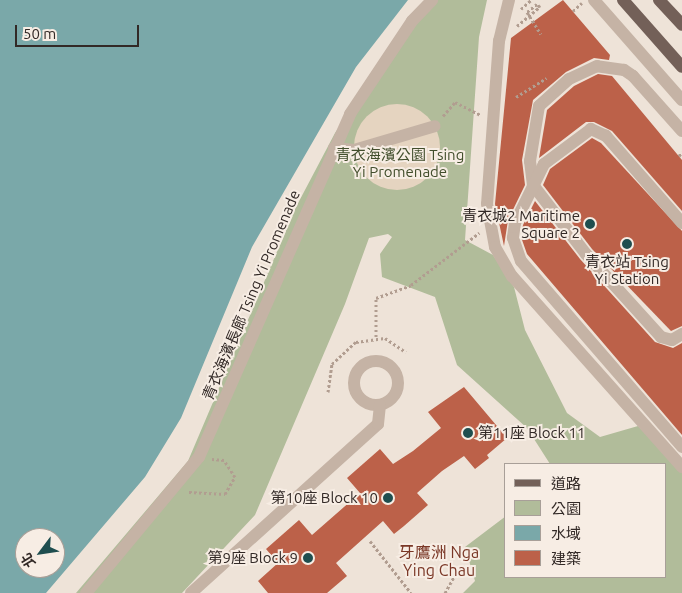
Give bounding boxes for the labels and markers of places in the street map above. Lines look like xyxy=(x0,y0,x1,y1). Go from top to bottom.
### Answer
place label: 青衣城2 Maritime Square 2 xyxy=(462,206,580,241)
marker: 青衣城2 Maritime Square 2 xyxy=(584,218,596,230)
marker: 青衣站 Tsing Yi Station xyxy=(621,238,633,250)
place label: 青衣站 Tsing Yi Station xyxy=(585,252,669,287)
place label: 第11座 Block 11 xyxy=(478,424,585,442)
marker: 第11座 Block 11 xyxy=(462,427,474,439)
place label: 第10座 Block 10 xyxy=(271,489,378,507)
marker: 第10座 Block 10 xyxy=(382,492,394,504)
place label: 第9座 Block 9 xyxy=(207,549,298,567)
marker: 第9座 Block 9 xyxy=(302,552,314,564)

